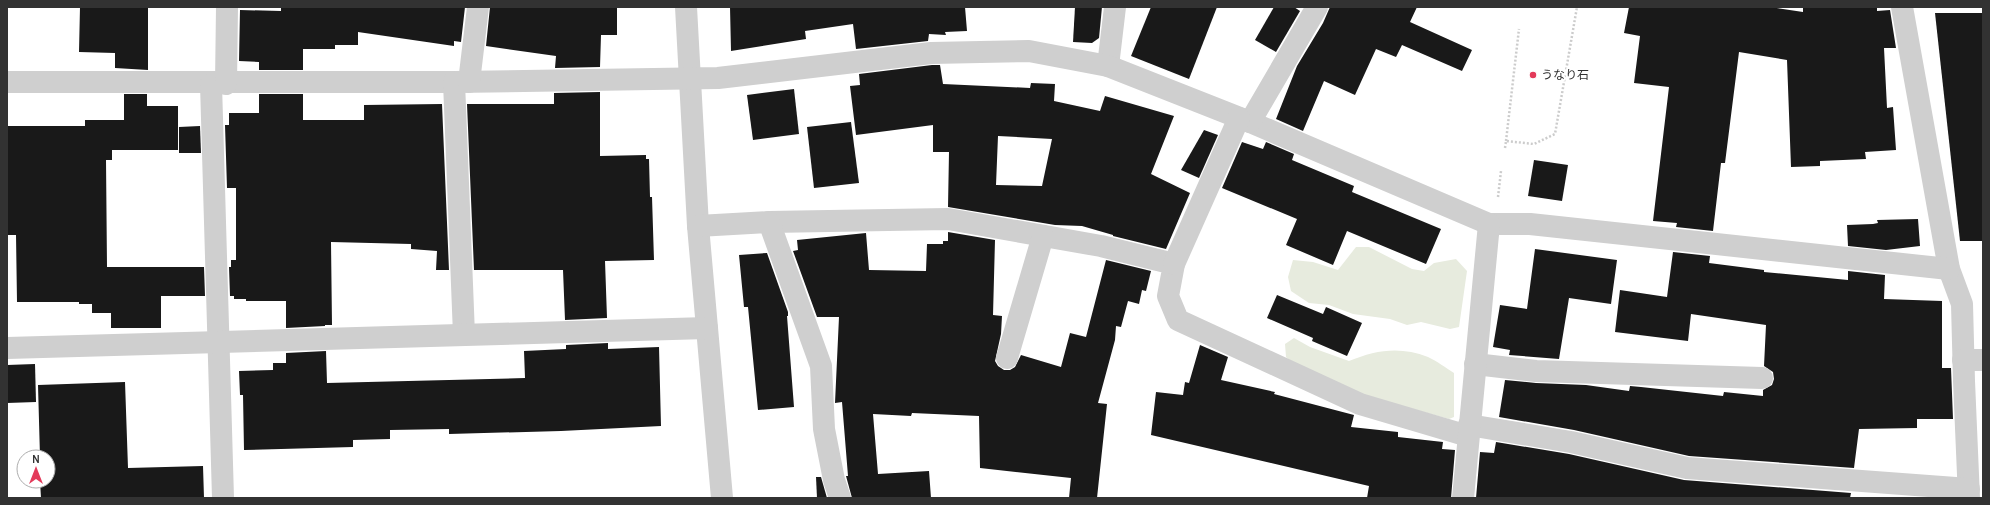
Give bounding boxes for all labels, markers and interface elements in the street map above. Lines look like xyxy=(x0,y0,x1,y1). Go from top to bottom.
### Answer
place label: うなり石 xyxy=(1541,68,1589,82)
marker: うなり石 xyxy=(1528,70,1538,80)
north arrow xyxy=(16,449,56,489)
text: N xyxy=(32,453,40,466)

